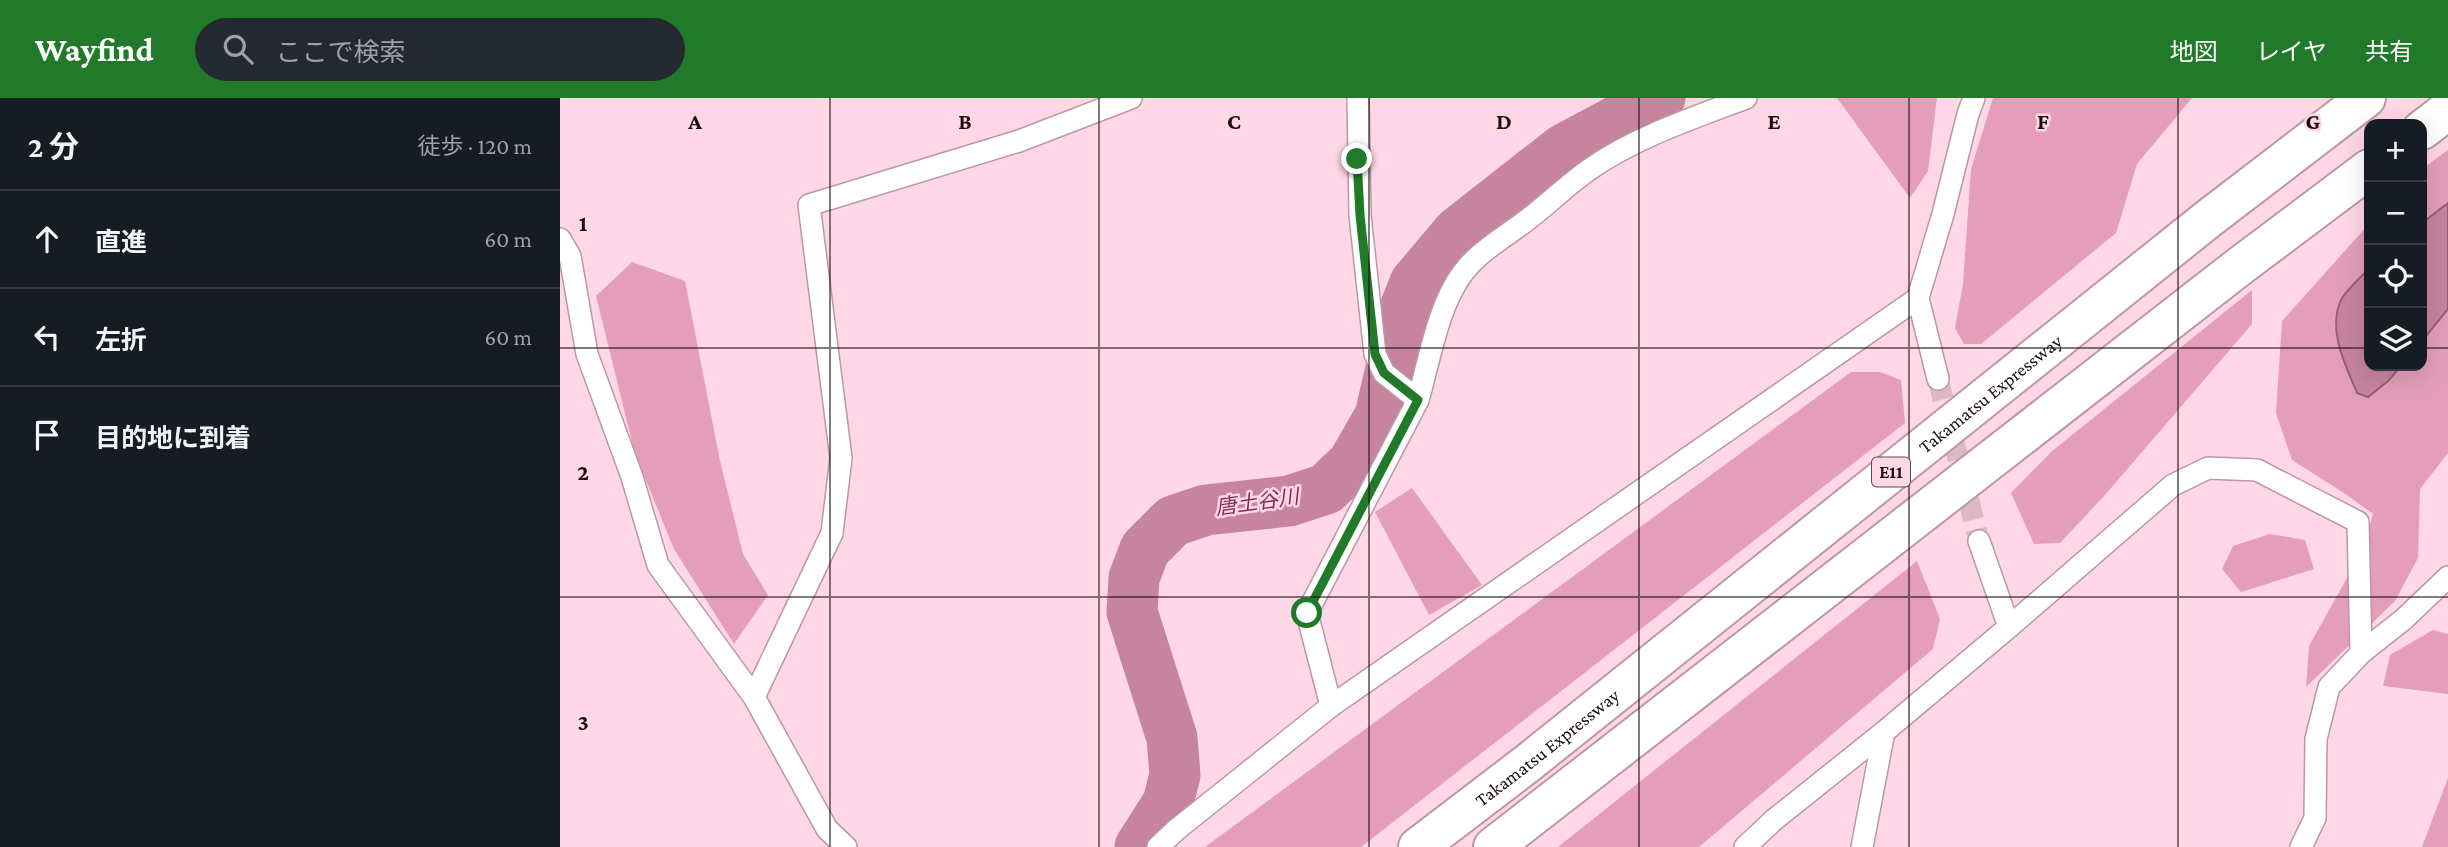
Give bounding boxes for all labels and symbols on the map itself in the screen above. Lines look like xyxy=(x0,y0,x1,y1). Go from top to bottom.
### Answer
text: A xyxy=(687,108,702,134)
text: B xyxy=(958,108,972,134)
text: C xyxy=(1227,108,1241,134)
text: D xyxy=(1496,108,1512,134)
text: E xyxy=(1767,108,1781,134)
text: F xyxy=(2037,108,2049,134)
text: G xyxy=(2306,108,2321,134)
route end xyxy=(1341,143,1372,174)
text: 1 xyxy=(579,210,588,236)
street label: Takamatsu Expressway xyxy=(1914,330,2066,457)
road number: E11 xyxy=(1872,458,1910,486)
text: 2 xyxy=(577,459,589,485)
water label: 唐土谷川 xyxy=(1214,484,1302,520)
route start xyxy=(1291,597,1322,628)
street label: Takamatsu Expressway xyxy=(1471,684,1623,810)
text: 3 xyxy=(577,709,589,735)

